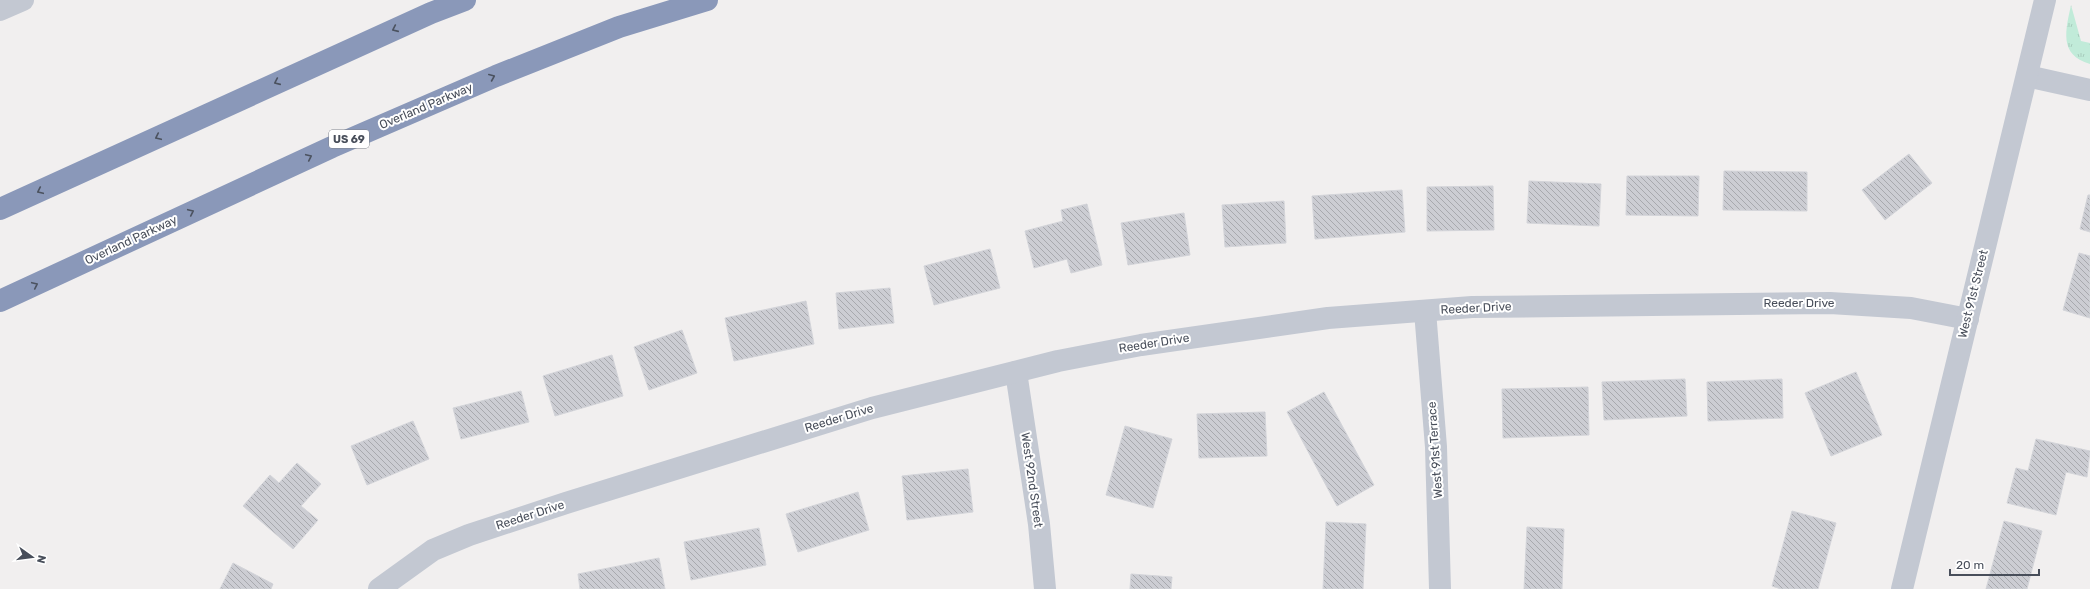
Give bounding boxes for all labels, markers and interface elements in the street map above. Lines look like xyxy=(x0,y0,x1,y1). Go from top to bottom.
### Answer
one-way arrow xyxy=(392,24,399,32)
one-way arrow xyxy=(488,74,496,82)
one-way arrow xyxy=(273,77,281,85)
street label: Overland Parkway xyxy=(377,80,475,132)
road number: US 69 xyxy=(329,130,369,148)
one-way arrow xyxy=(155,132,162,140)
one-way arrow xyxy=(305,154,313,162)
one-way arrow xyxy=(37,186,45,194)
one-way arrow xyxy=(187,209,195,217)
street label: Overland Parkway xyxy=(83,212,180,268)
street label: West 91st Street xyxy=(1955,248,1991,340)
one-way arrow xyxy=(32,281,39,289)
street label: Reeder Drive xyxy=(1763,296,1835,310)
street label: Reeder Drive xyxy=(1440,299,1512,317)
street label: Reeder Drive xyxy=(1118,330,1191,355)
street label: Reeder Drive xyxy=(803,401,875,435)
street label: West 91st Terrace xyxy=(1425,401,1445,499)
street label: West 92nd Street xyxy=(1018,431,1046,529)
street label: Reeder Drive xyxy=(494,497,566,533)
north arrow xyxy=(12,537,52,577)
scale bar xyxy=(1950,551,2039,577)
text: N xyxy=(34,554,48,565)
text: 20 m xyxy=(1956,558,1984,572)

